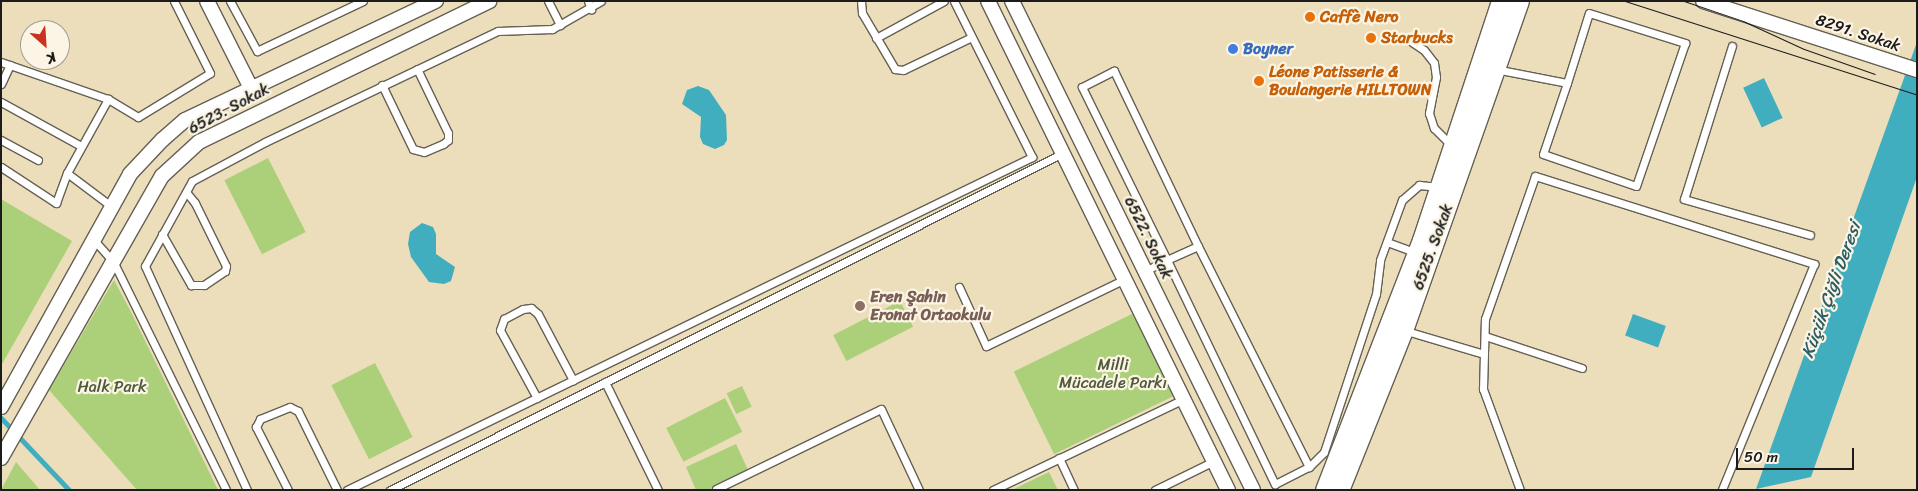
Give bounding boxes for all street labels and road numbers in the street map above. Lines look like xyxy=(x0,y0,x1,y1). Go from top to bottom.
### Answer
street label: 8291. Sokak xyxy=(1813,10,1903,56)
street label: 6523. Sokak xyxy=(185,80,273,138)
street label: 6522. Sokak xyxy=(1120,194,1176,282)
street label: 6525. Sokak xyxy=(1409,201,1457,293)

